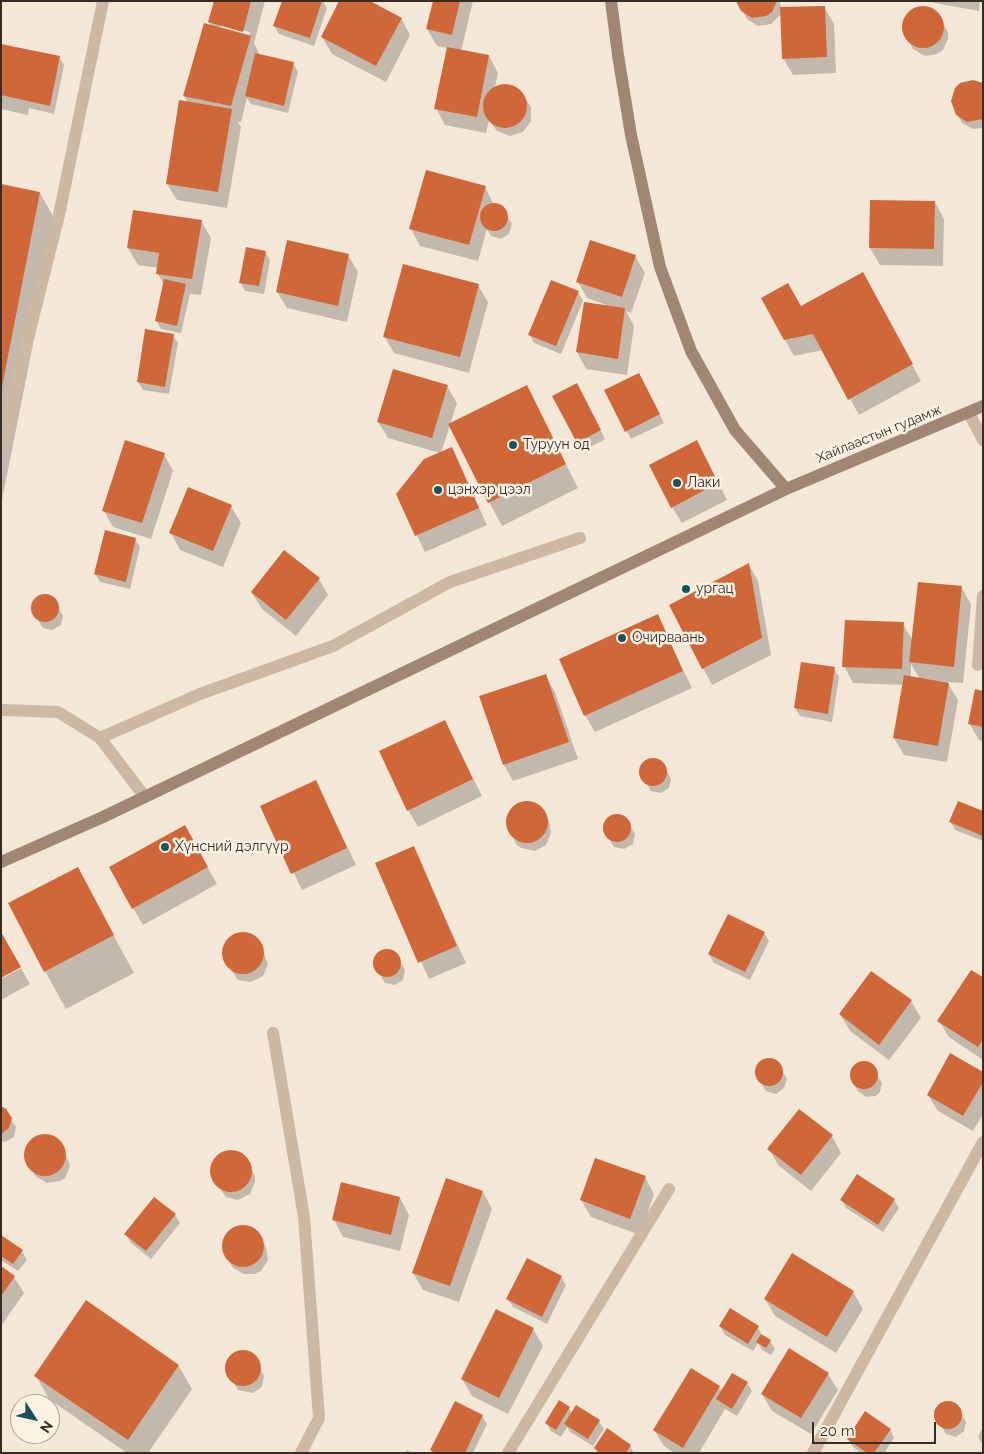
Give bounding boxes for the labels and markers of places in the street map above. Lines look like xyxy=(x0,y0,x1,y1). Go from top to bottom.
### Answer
place label: Туруун од xyxy=(523,437,590,453)
marker: Туруун од xyxy=(507,439,519,451)
place label: Лаки xyxy=(687,475,720,491)
marker: Лаки xyxy=(671,477,683,489)
place label: цэнхэр цээл xyxy=(448,482,531,498)
marker: цэнхэр цээл xyxy=(432,484,444,496)
place label: ургац xyxy=(696,581,734,597)
marker: ургац xyxy=(680,583,692,595)
place label: Очирваань xyxy=(632,630,704,646)
marker: Очирваань xyxy=(616,632,628,644)
place label: Хүнсний дэлгүүр xyxy=(175,839,289,855)
marker: Хүнсний дэлгүүр xyxy=(159,841,171,853)

